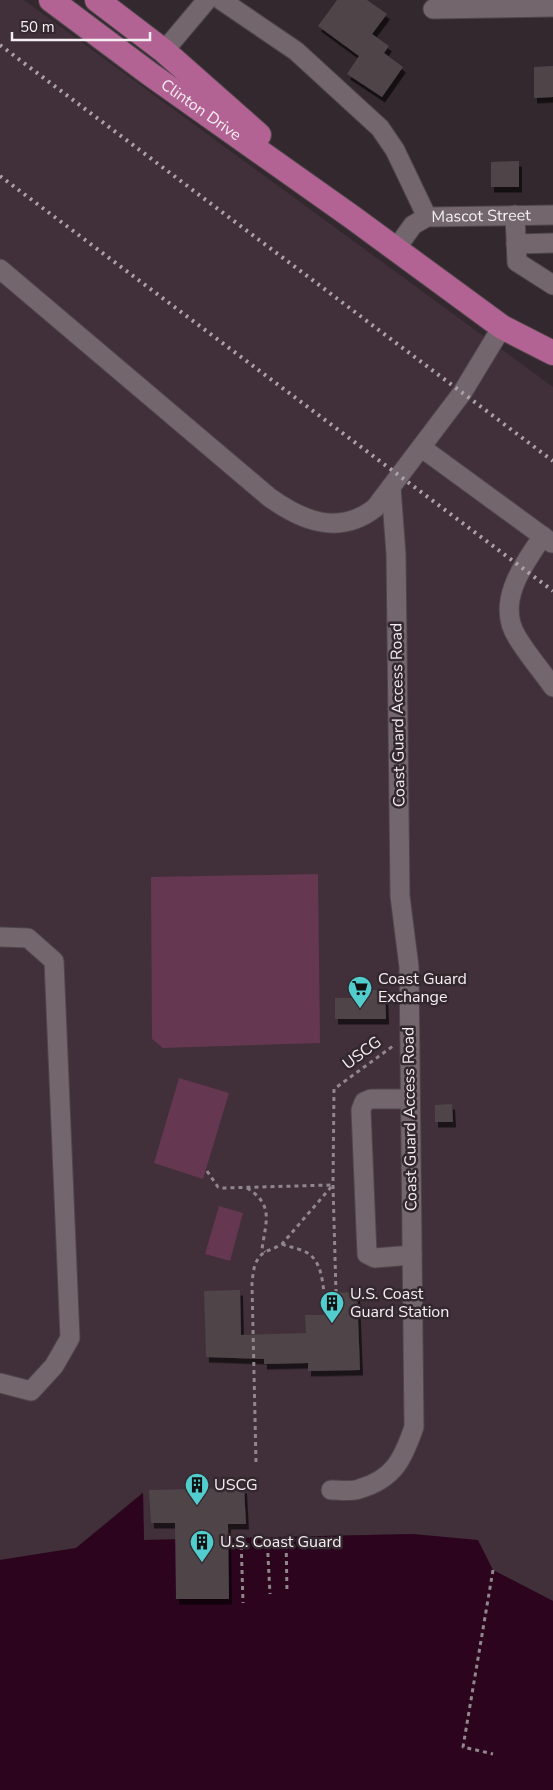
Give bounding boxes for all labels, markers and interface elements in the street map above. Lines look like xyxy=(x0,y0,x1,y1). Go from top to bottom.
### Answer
scale bar xyxy=(12,10,150,42)
text: 50 m xyxy=(20,17,55,37)
street label: Clinton Drive xyxy=(156,74,246,146)
street label: Mascot Street xyxy=(431,204,531,228)
street label: Coast Guard Access Road xyxy=(385,623,411,807)
place label: Coast Guard Exchange xyxy=(378,968,467,1008)
supermarket icon: Coast Guard Exchange xyxy=(347,975,373,1009)
street label: Coast Guard Access Road xyxy=(397,1027,423,1211)
street label: USCG xyxy=(338,1031,386,1075)
place label: U.S. Coast Guard Station xyxy=(350,1283,449,1323)
building icon: U.S. Coast Guard Station xyxy=(319,1290,345,1324)
building icon: USCG xyxy=(184,1472,210,1506)
place label: USCG xyxy=(214,1474,258,1496)
building icon: U.S. Coast Guard xyxy=(189,1529,215,1563)
place label: U.S. Coast Guard xyxy=(220,1531,342,1553)

